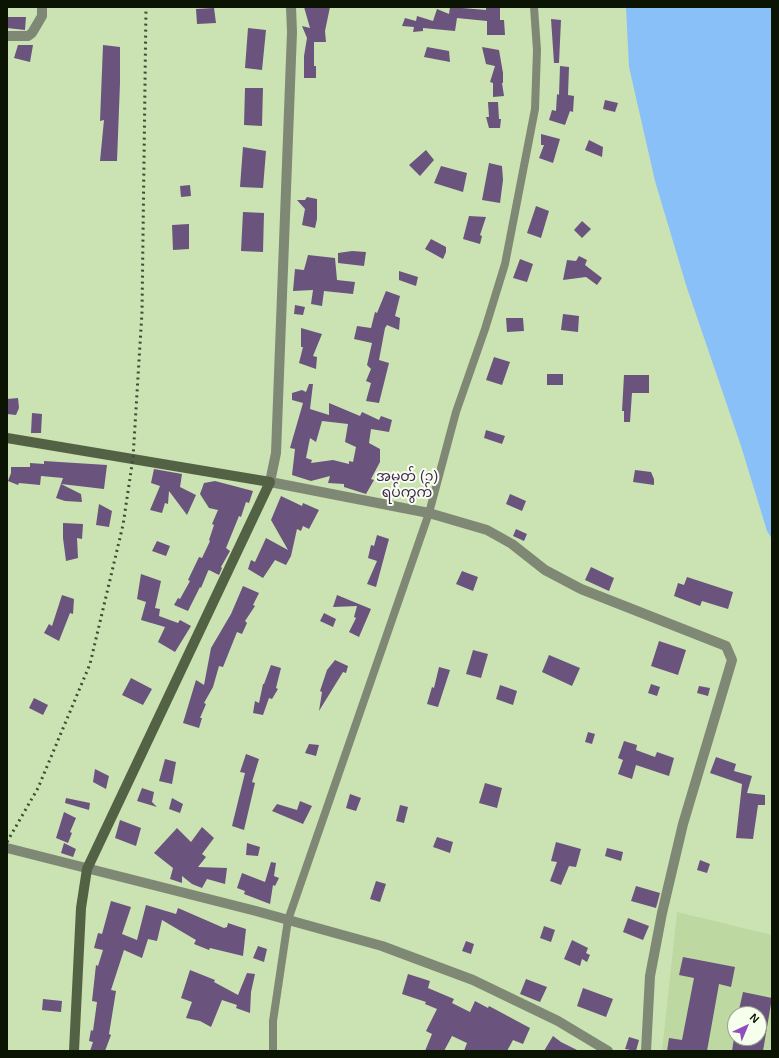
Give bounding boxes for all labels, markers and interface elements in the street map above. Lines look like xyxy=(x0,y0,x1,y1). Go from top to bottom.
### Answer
district label: အမှတ် (၁) ရပ်ကွက် xyxy=(376,469,438,502)
north arrow xyxy=(727,1006,767,1046)
text: N xyxy=(748,1011,762,1025)

